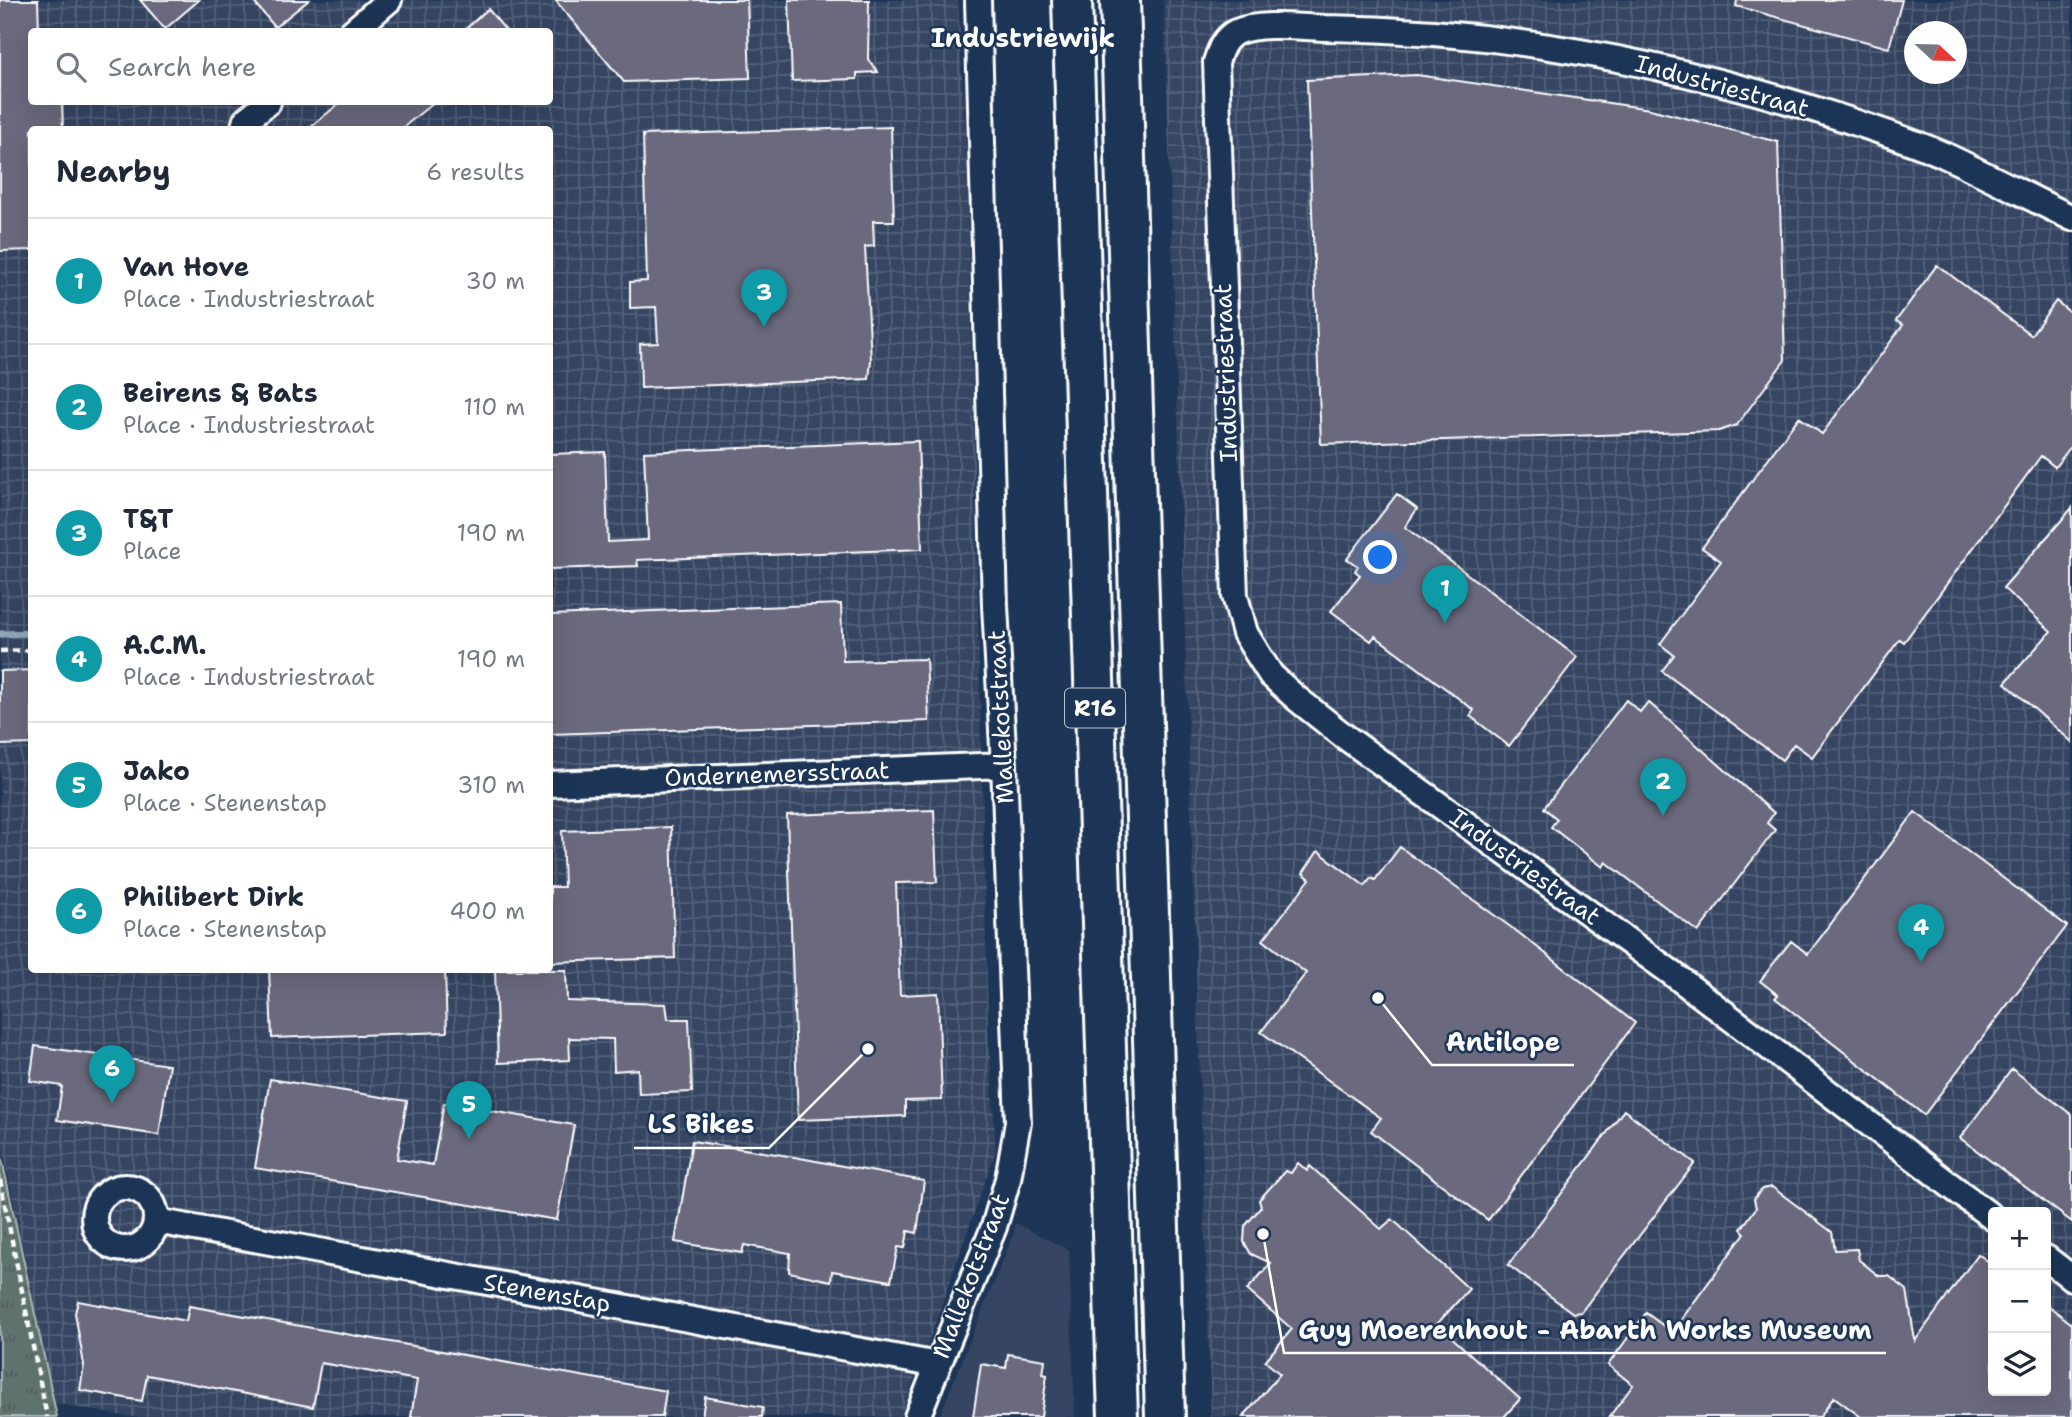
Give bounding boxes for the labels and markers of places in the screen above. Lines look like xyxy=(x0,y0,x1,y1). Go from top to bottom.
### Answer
pin: 3 xyxy=(741,269,787,327)
pin: 1 xyxy=(1422,565,1468,623)
pin: 2 xyxy=(1640,758,1686,816)
pin: 4 xyxy=(1898,904,1944,962)
callout: Antilope xyxy=(1432,1018,1574,1065)
pin: 6 xyxy=(89,1045,135,1103)
pin: 5 xyxy=(446,1081,492,1139)
callout: LS Bikes xyxy=(634,1101,769,1148)
callout: Guy Moerenhout - Abarth Works Museum xyxy=(1284,1306,1886,1353)

